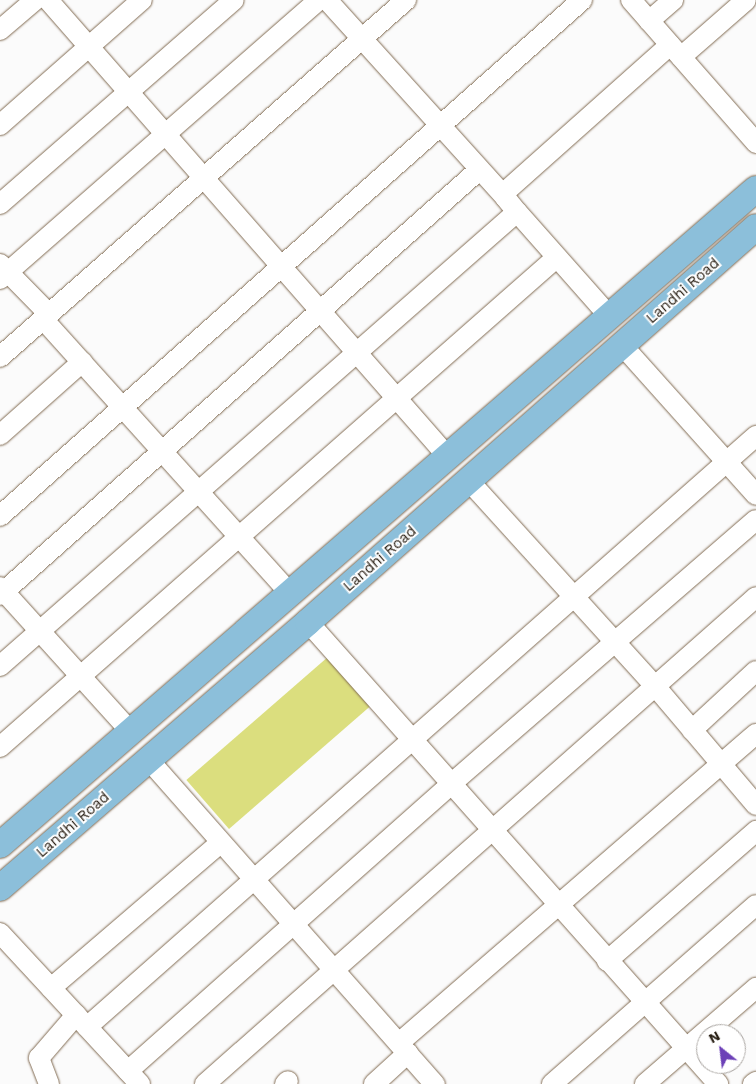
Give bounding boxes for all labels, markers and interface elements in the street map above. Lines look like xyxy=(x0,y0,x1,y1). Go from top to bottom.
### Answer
street label: Landhi Road xyxy=(643,254,723,328)
street label: Landhi Road xyxy=(340,522,420,596)
street label: Landhi Road xyxy=(33,788,113,862)
north arrow xyxy=(696,1024,746,1074)
text: N xyxy=(706,1027,723,1046)

